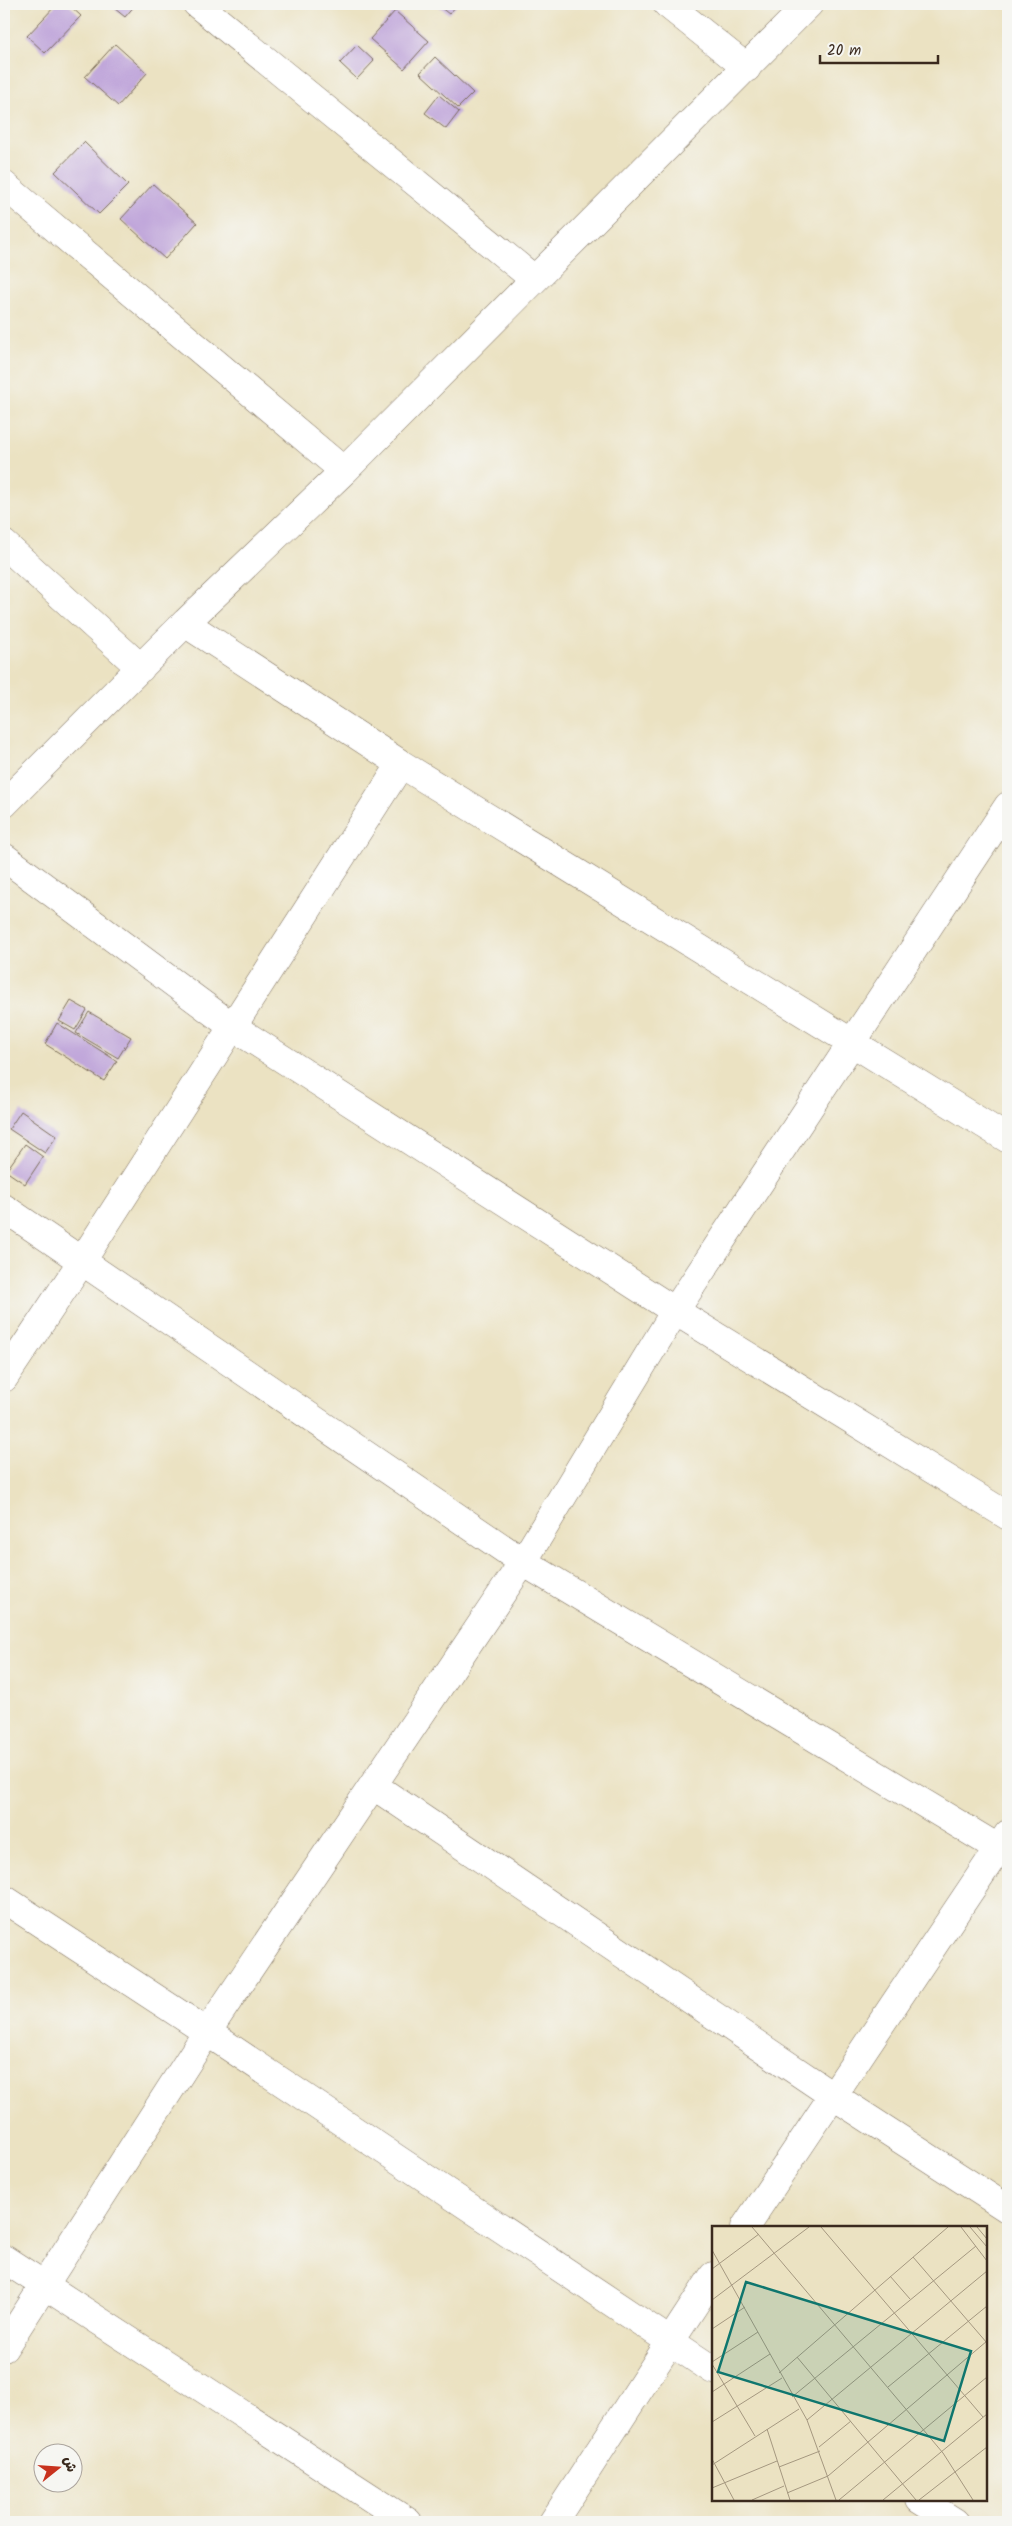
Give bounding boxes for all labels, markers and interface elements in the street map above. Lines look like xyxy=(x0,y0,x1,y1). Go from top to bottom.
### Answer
scale bar xyxy=(820,32,937,64)
text: 20 m xyxy=(827,39,861,63)
inset map xyxy=(712,2226,987,2501)
north arrow xyxy=(32,2444,82,2494)
text: ش xyxy=(57,2454,82,2475)

